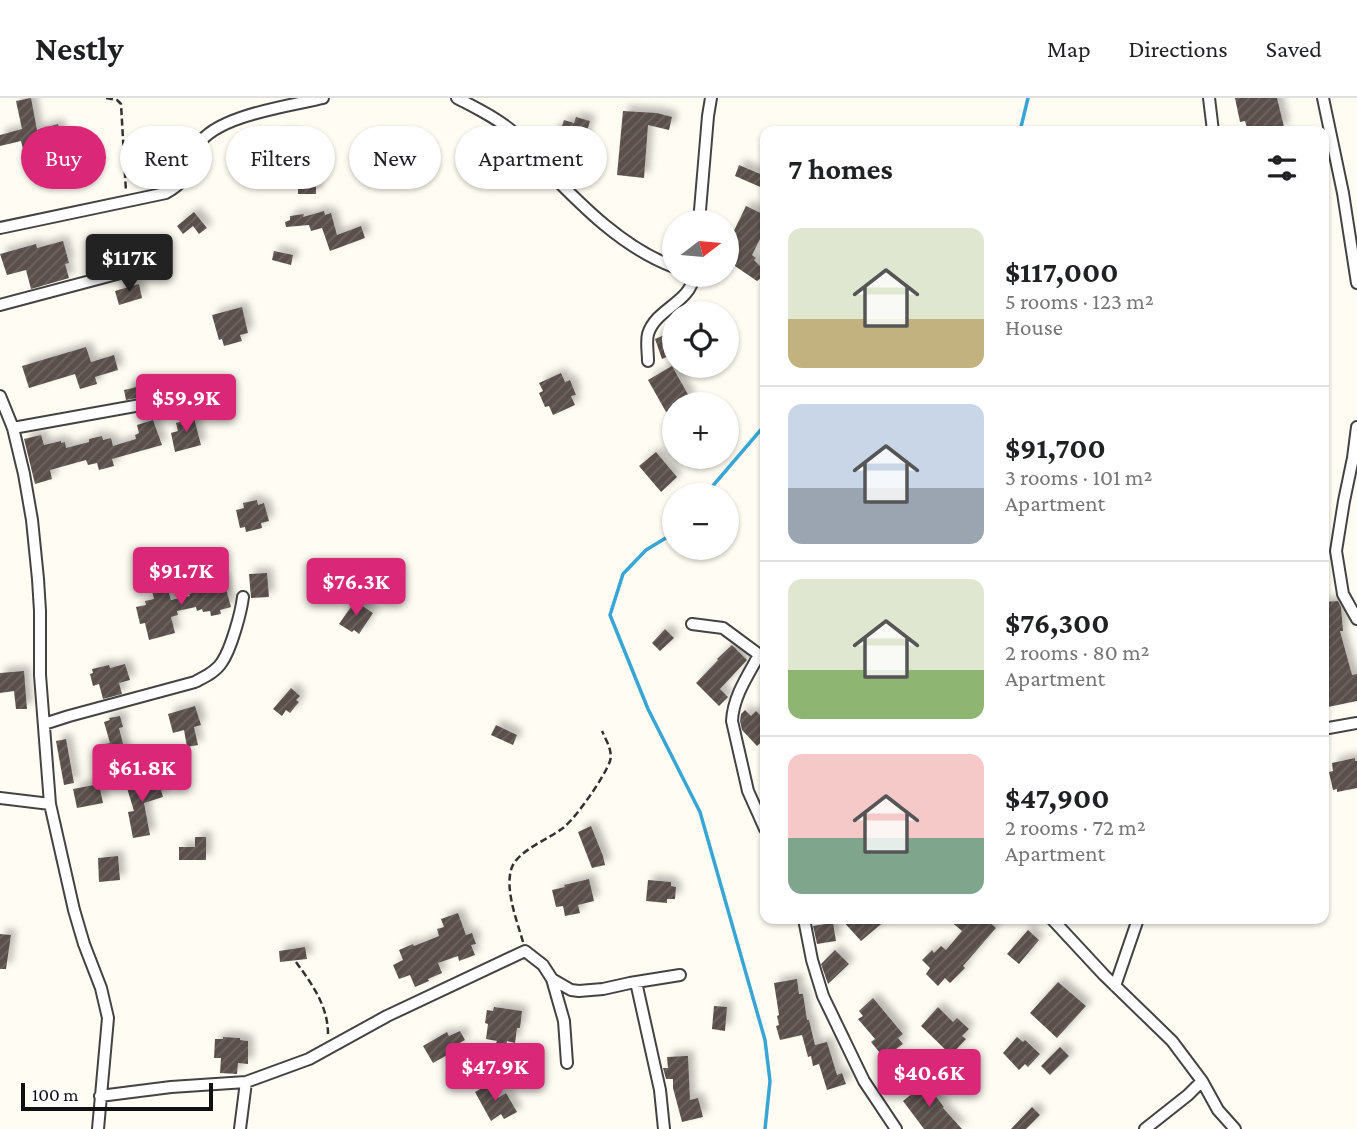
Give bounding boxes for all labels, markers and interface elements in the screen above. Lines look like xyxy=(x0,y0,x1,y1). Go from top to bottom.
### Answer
text: Nestly xyxy=(35,30,123,67)
text: Map xyxy=(1047,35,1091,62)
text: Directions xyxy=(1129,35,1228,62)
text: Saved xyxy=(1266,35,1322,62)
chip: Buy xyxy=(21,126,106,189)
chip: Rent xyxy=(120,126,212,189)
chip: Filters xyxy=(226,126,335,189)
chip: New xyxy=(349,126,441,189)
chip: Apartment xyxy=(455,126,607,189)
icon: filters xyxy=(1263,149,1301,187)
text: 7 homes xyxy=(788,152,893,185)
north arrow xyxy=(662,210,738,287)
map controls xyxy=(662,210,739,560)
pin: $117K xyxy=(80,234,178,294)
text: $117K xyxy=(102,244,156,270)
text: $117,000 xyxy=(1005,255,1118,288)
icon: home xyxy=(844,256,928,340)
text: 5 rooms · 123 m² xyxy=(1005,288,1154,314)
button: locate xyxy=(662,301,739,378)
text: House xyxy=(1005,314,1063,340)
pin: $59.9K xyxy=(129,374,243,434)
text: $59.9K xyxy=(152,384,220,410)
button: + xyxy=(662,392,739,469)
text: $91,700 xyxy=(1005,431,1106,464)
icon: home xyxy=(844,432,928,516)
text: 3 rooms · 101 m² xyxy=(1005,464,1152,490)
button: − xyxy=(662,483,739,560)
text: Apartment xyxy=(1005,490,1105,516)
pin: $91.7K xyxy=(124,547,238,607)
text: $91.7K xyxy=(149,557,213,583)
pin: $76.3K xyxy=(299,559,413,618)
text: $76.3K xyxy=(323,568,389,594)
text: $76,300 xyxy=(1005,606,1110,639)
icon: home xyxy=(844,607,928,691)
text: 2 rooms · 80 m² xyxy=(1005,639,1150,665)
text: Apartment xyxy=(1005,665,1105,691)
pin: $61.8K xyxy=(85,744,199,804)
text: $61.8K xyxy=(108,754,176,780)
text: $47,900 xyxy=(1005,781,1110,814)
icon: home xyxy=(844,782,928,866)
text: 2 rooms · 72 m² xyxy=(1005,814,1146,840)
text: Apartment xyxy=(1005,840,1105,866)
pin: $47.9K xyxy=(438,1044,552,1103)
pin: $40.6K xyxy=(872,1049,986,1109)
text: $47.9K xyxy=(462,1053,528,1079)
text: $40.6K xyxy=(894,1059,964,1085)
scale bar xyxy=(21,1080,214,1112)
text: 100 m xyxy=(32,1084,79,1105)

